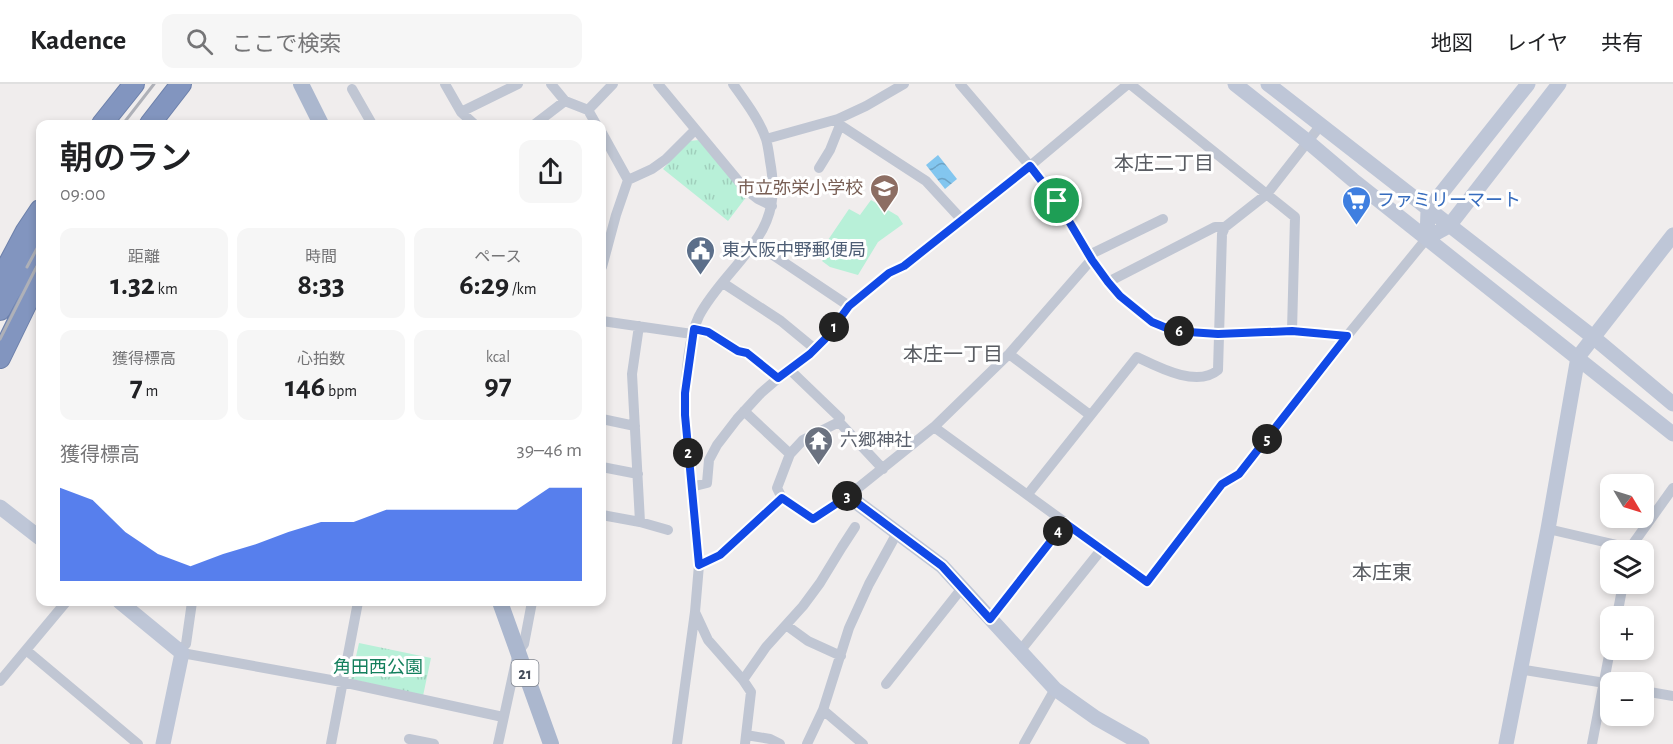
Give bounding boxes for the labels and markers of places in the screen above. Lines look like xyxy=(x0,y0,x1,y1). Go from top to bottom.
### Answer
school or university icon: 市立弥栄小学校 xyxy=(868,172,900,214)
pin xyxy=(1031,175,1082,226)
place label: 市立弥栄小学校 xyxy=(737,178,863,198)
supermarket icon: ファミリーマート xyxy=(1340,184,1372,226)
place label: ファミリーマート xyxy=(1377,192,1521,210)
public building icon: 東大阪中野郵便局 xyxy=(685,234,717,276)
place label: 東大阪中野郵便局 xyxy=(722,241,866,260)
pin: 1 xyxy=(819,312,849,342)
pin: 6 xyxy=(1164,316,1194,346)
temple icon: 六郷神社 xyxy=(803,424,835,466)
pin: 5 xyxy=(1252,424,1282,454)
place label: 六郷神社 xyxy=(840,431,912,450)
pin: 2 xyxy=(673,438,703,468)
pin: 3 xyxy=(832,481,862,511)
pin: 4 xyxy=(1043,516,1073,546)

